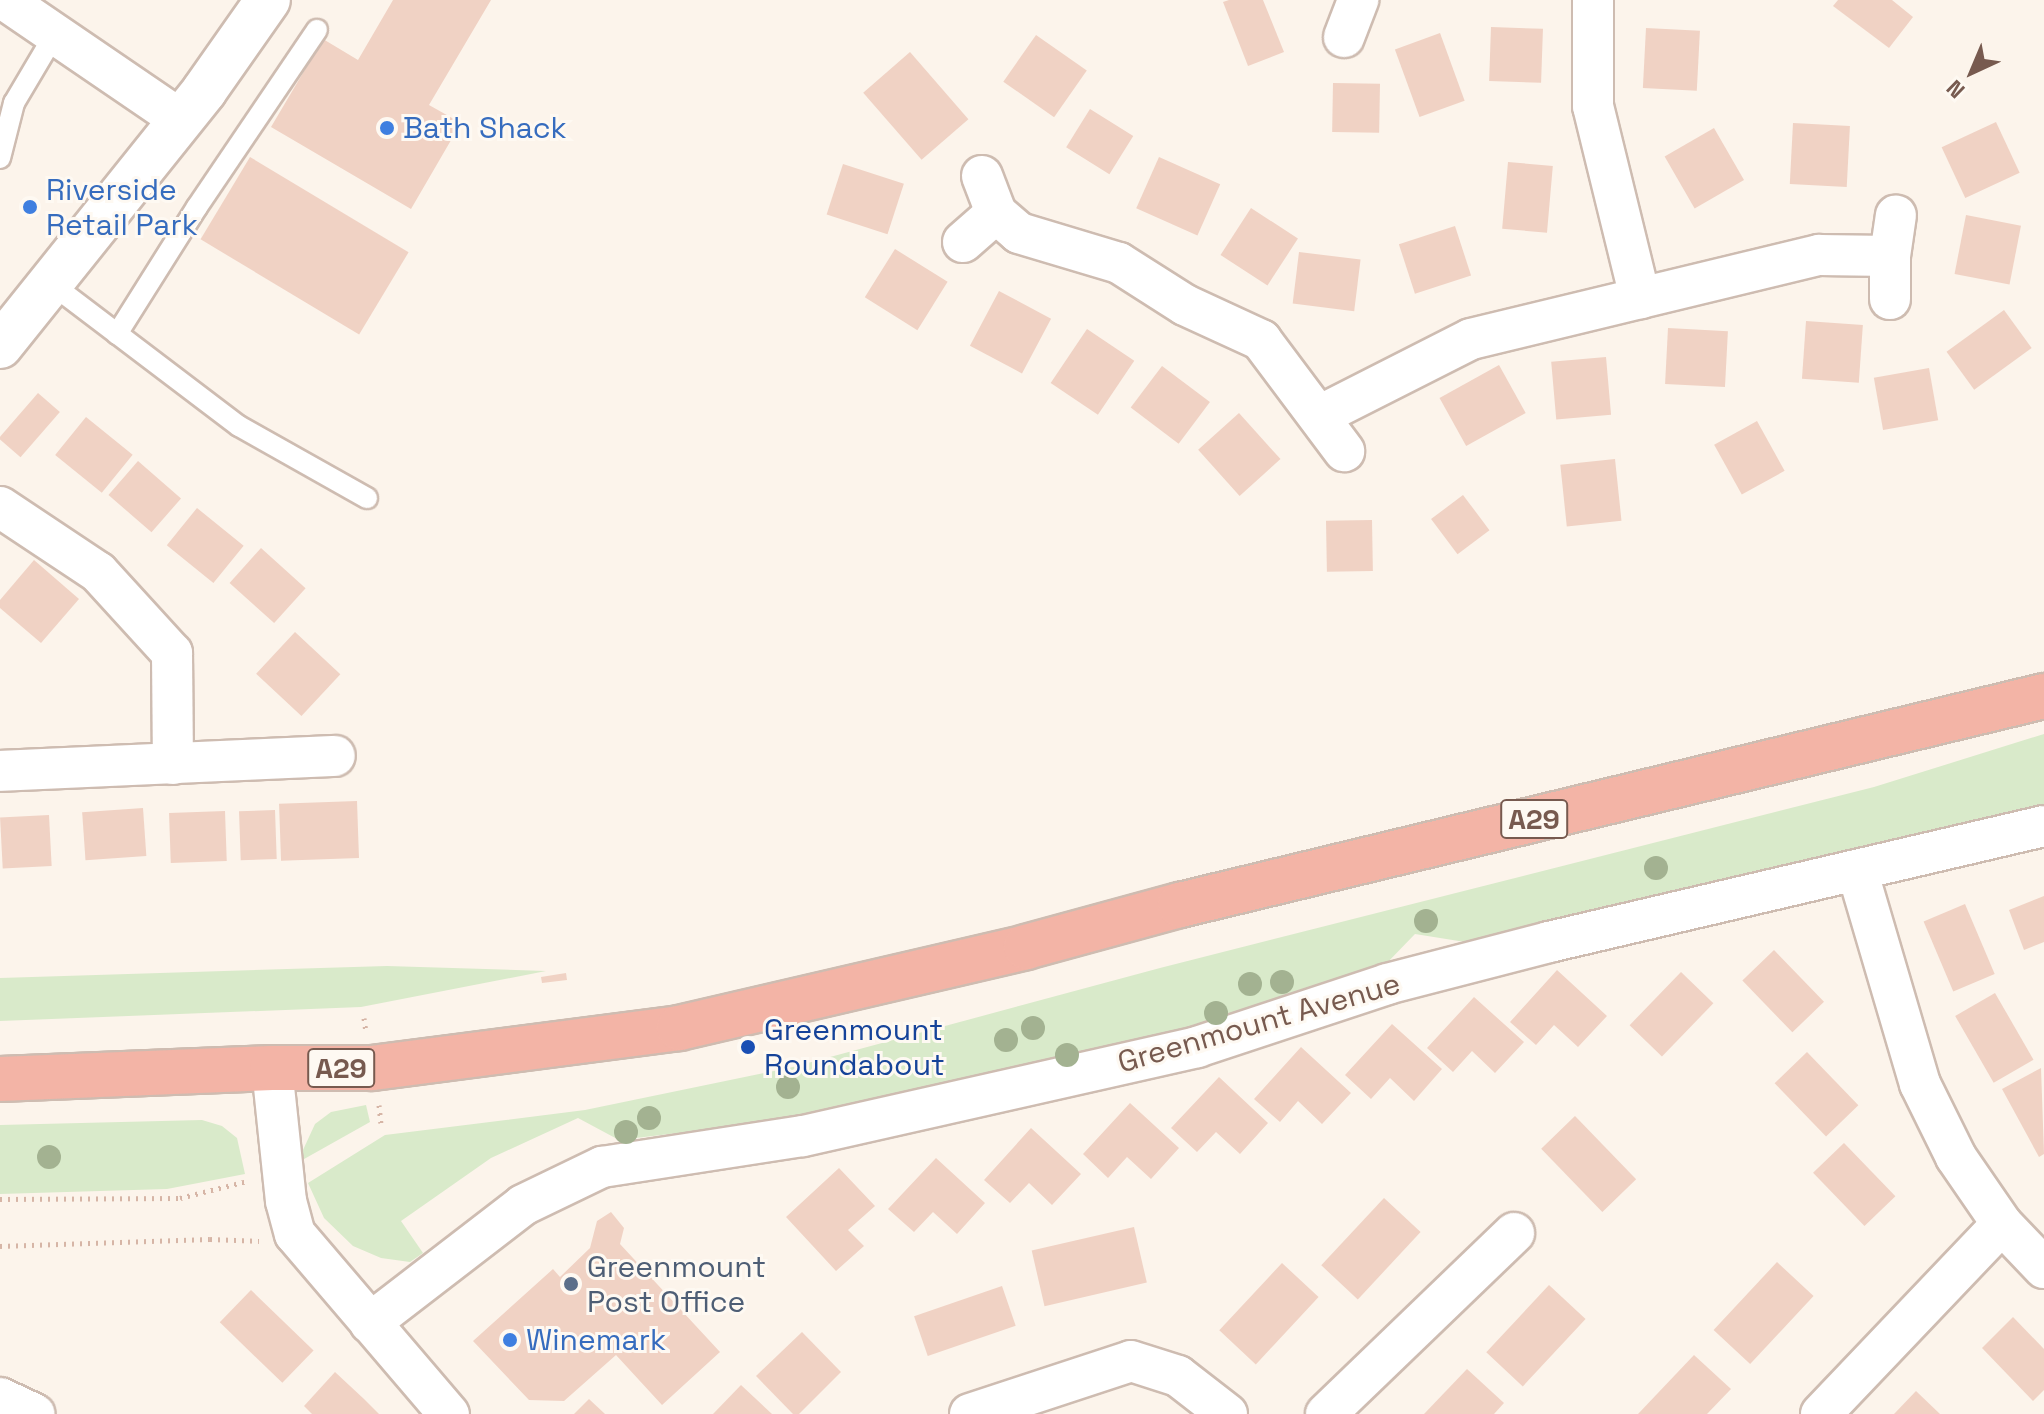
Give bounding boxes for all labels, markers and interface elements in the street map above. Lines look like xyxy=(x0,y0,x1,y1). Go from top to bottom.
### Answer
north arrow xyxy=(1932,32,2012,112)
text: N xyxy=(1940,74,1970,104)
place label: Bath Shack xyxy=(403,110,567,146)
marker: Bath Shack xyxy=(378,119,396,137)
place label: Riverside Retail Park xyxy=(46,172,198,242)
marker: Riverside Retail Park xyxy=(21,198,39,216)
road number: A29 xyxy=(1500,795,1568,843)
street label: Greenmount Avenue xyxy=(1113,965,1405,1081)
place label: Greenmount Roundabout xyxy=(764,1012,945,1082)
marker: Greenmount Roundabout xyxy=(739,1038,757,1056)
road number: A29 xyxy=(307,1044,375,1092)
place label: Greenmount Post Office xyxy=(587,1249,766,1320)
marker: Greenmount Post Office xyxy=(562,1275,580,1293)
place label: Winemark xyxy=(526,1322,666,1358)
marker: Winemark xyxy=(501,1331,519,1349)

